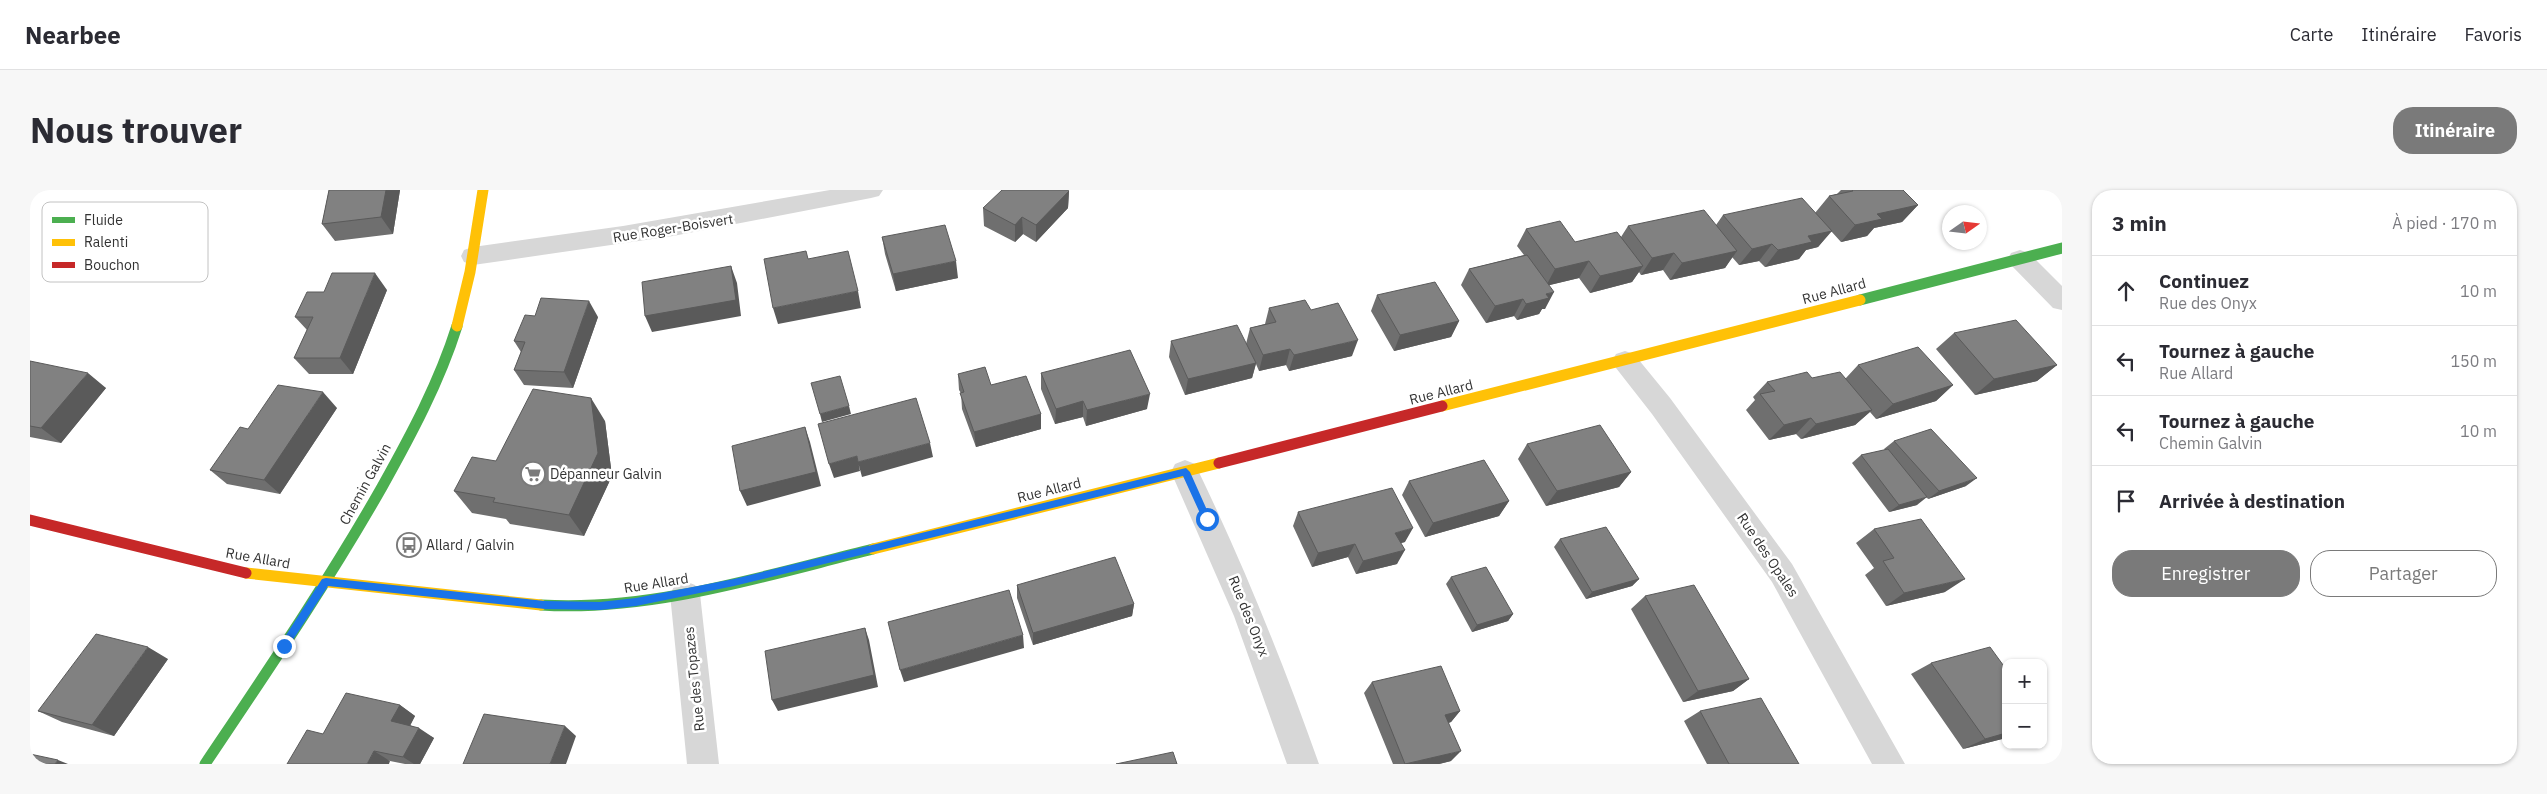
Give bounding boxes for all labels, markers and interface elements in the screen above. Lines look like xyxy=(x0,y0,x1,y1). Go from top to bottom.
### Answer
text: Nearbee xyxy=(25,19,121,51)
text: Carte xyxy=(2290,23,2333,46)
text: Itinéraire xyxy=(2361,23,2437,46)
text: Favoris xyxy=(2465,23,2522,46)
text: Nous trouver xyxy=(30,107,242,153)
button: Itinéraire xyxy=(2393,107,2517,154)
legend xyxy=(42,202,208,282)
north arrow xyxy=(1942,205,1987,250)
text: 3 min xyxy=(2112,209,2167,237)
street label: Rue Roger-Boisvert xyxy=(612,210,735,246)
text: Fluide xyxy=(84,211,123,229)
text: À pied · 170 m xyxy=(2392,213,2497,233)
text: Ralenti xyxy=(84,233,128,251)
text: Bouchon xyxy=(84,256,140,274)
text: Continuez xyxy=(2159,269,2249,293)
street label: Rue Allard xyxy=(1800,274,1868,308)
icon: ahead xyxy=(2112,277,2140,305)
text: 10 m xyxy=(2460,281,2497,301)
text: Rue des Onyx xyxy=(2159,293,2257,313)
text: Tournez à gauche xyxy=(2159,339,2315,363)
icon: left xyxy=(2112,347,2140,375)
text: 150 m xyxy=(2450,351,2497,371)
text: Rue Allard xyxy=(2159,363,2233,383)
street label: Rue Allard xyxy=(1407,375,1475,409)
text: Tournez à gauche xyxy=(2159,409,2315,433)
icon: left xyxy=(2112,417,2140,445)
text: 10 m xyxy=(2460,421,2497,441)
text: Chemin Galvin xyxy=(2159,433,2262,453)
street label: Chemin Galvin xyxy=(335,440,395,528)
supermarket icon: Dépanneur Galvin xyxy=(520,461,546,487)
place label: Dépanneur Galvin xyxy=(550,465,662,483)
street label: Rue Allard xyxy=(1015,473,1083,507)
icon: arrive xyxy=(2112,487,2140,515)
text: Arrivée à destination xyxy=(2159,489,2345,513)
route start xyxy=(1196,508,1219,531)
street label: Rue des Opales xyxy=(1733,509,1803,601)
bus stop icon: Allard / Galvin xyxy=(396,532,422,558)
place label: Allard / Galvin xyxy=(426,536,514,554)
street label: Rue Allard xyxy=(224,543,292,573)
button: Enregistrer xyxy=(2112,550,2300,597)
button: Partager xyxy=(2310,550,2497,597)
street label: Rue Allard xyxy=(622,569,690,597)
street label: Rue des Onyx xyxy=(1225,573,1273,659)
street label: Rue des Topazes xyxy=(680,626,708,732)
route end xyxy=(273,635,296,658)
map controls xyxy=(2002,659,2047,749)
button: + xyxy=(2002,659,2047,704)
button: − xyxy=(2002,704,2047,749)

